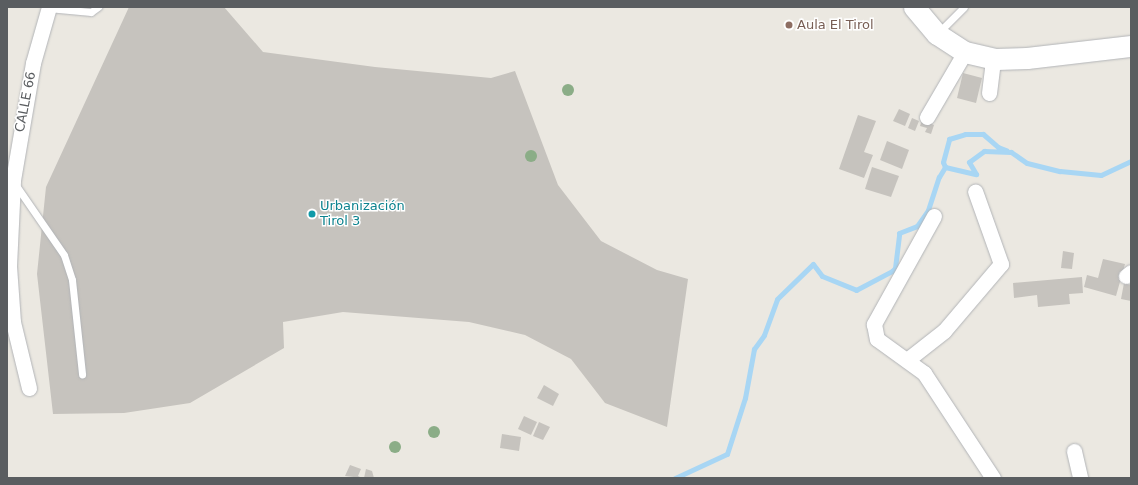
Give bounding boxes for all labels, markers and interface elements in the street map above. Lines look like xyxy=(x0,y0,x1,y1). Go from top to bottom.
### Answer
place label: Aula El Tirol xyxy=(797,17,874,33)
marker: Aula El Tirol xyxy=(784,20,794,30)
street label: CALLE 66 xyxy=(12,70,40,134)
place label: Urbanización Tirol 3 xyxy=(320,199,405,230)
marker: Urbanización Tirol 3 xyxy=(307,209,317,219)

